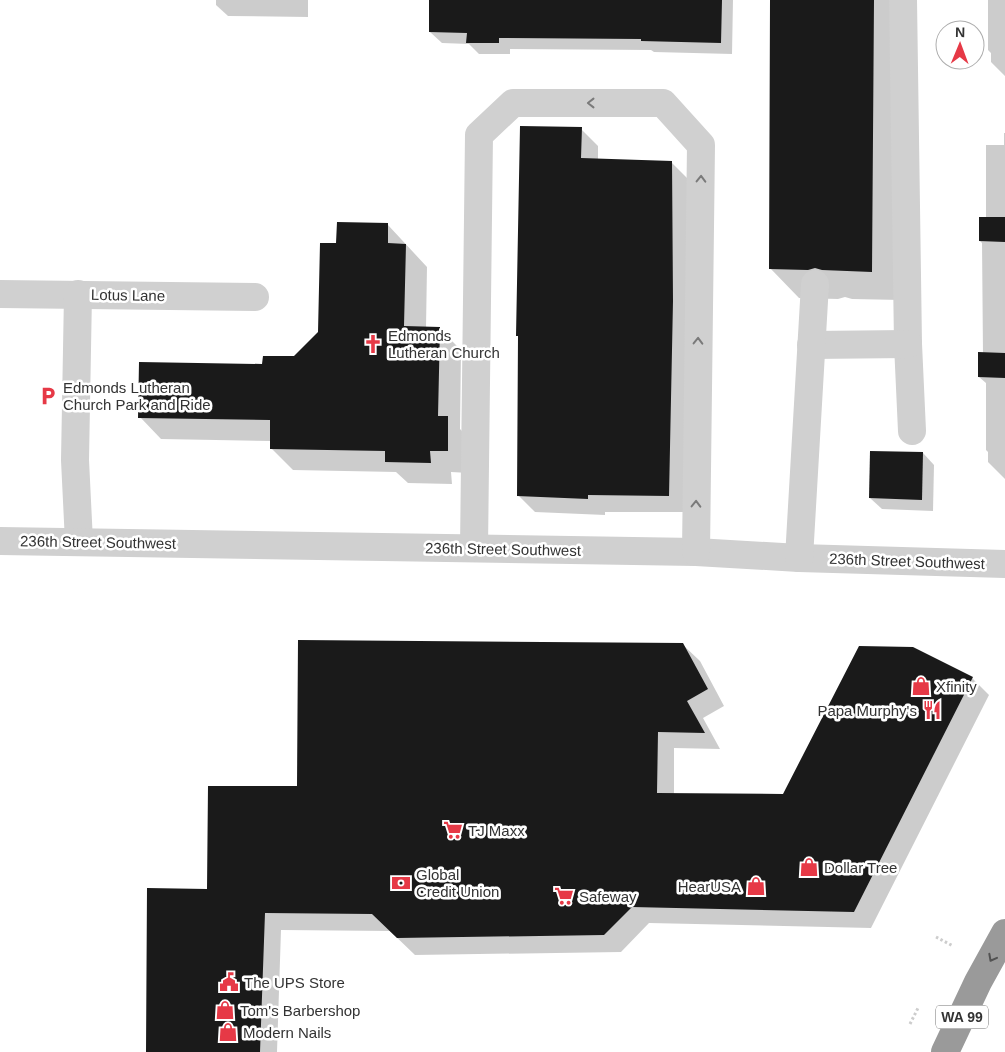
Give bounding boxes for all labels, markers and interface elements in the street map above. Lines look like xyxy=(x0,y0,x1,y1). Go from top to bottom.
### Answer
north arrow xyxy=(935,20,985,70)
text: N xyxy=(955,24,965,40)
one-way arrow xyxy=(586,98,594,108)
one-way arrow xyxy=(695,174,706,182)
street label: Lotus Lane xyxy=(91,286,165,304)
place label: Edmonds Lutheran Church xyxy=(388,327,500,361)
church icon: Edmonds Lutheran Church xyxy=(362,333,384,355)
one-way arrow xyxy=(693,337,704,345)
place label: Edmonds Lutheran Church Park and Ride xyxy=(63,379,211,413)
parking icon: Edmonds Lutheran Church Park and Ride xyxy=(37,385,59,407)
one-way arrow xyxy=(691,499,701,507)
street label: 236th Street Southwest xyxy=(20,532,177,552)
street label: 236th Street Southwest xyxy=(425,539,582,559)
street label: 236th Street Southwest xyxy=(829,550,986,572)
shop icon: Xfinity xyxy=(910,675,932,697)
place label: Xfinity xyxy=(936,678,977,695)
restaurant icon: Papa Murphy's xyxy=(921,699,943,721)
place label: Papa Murphy's xyxy=(817,702,917,719)
supermarket icon: TJ Maxx xyxy=(442,819,464,841)
place label: TJ Maxx xyxy=(468,822,525,839)
shop icon: Dollar Tree xyxy=(798,856,820,878)
place label: Dollar Tree xyxy=(824,859,897,876)
place label: Global Credit Union xyxy=(416,866,499,900)
bank icon: Global Credit Union xyxy=(390,872,412,894)
shop icon: HearUSA xyxy=(745,875,767,897)
place label: HearUSA xyxy=(678,878,741,895)
supermarket icon: Safeway xyxy=(553,885,575,907)
place label: Safeway xyxy=(579,888,637,905)
one-way arrow xyxy=(988,952,998,961)
public building icon: The UPS Store xyxy=(218,971,240,993)
place label: The UPS Store xyxy=(244,974,345,991)
shop icon: Tom's Barbershop xyxy=(214,999,236,1021)
place label: Tom's Barbershop xyxy=(240,1002,360,1019)
road number: WA 99 xyxy=(936,1006,988,1028)
shop icon: Modern Nails xyxy=(217,1021,239,1043)
place label: Modern Nails xyxy=(243,1024,331,1041)

